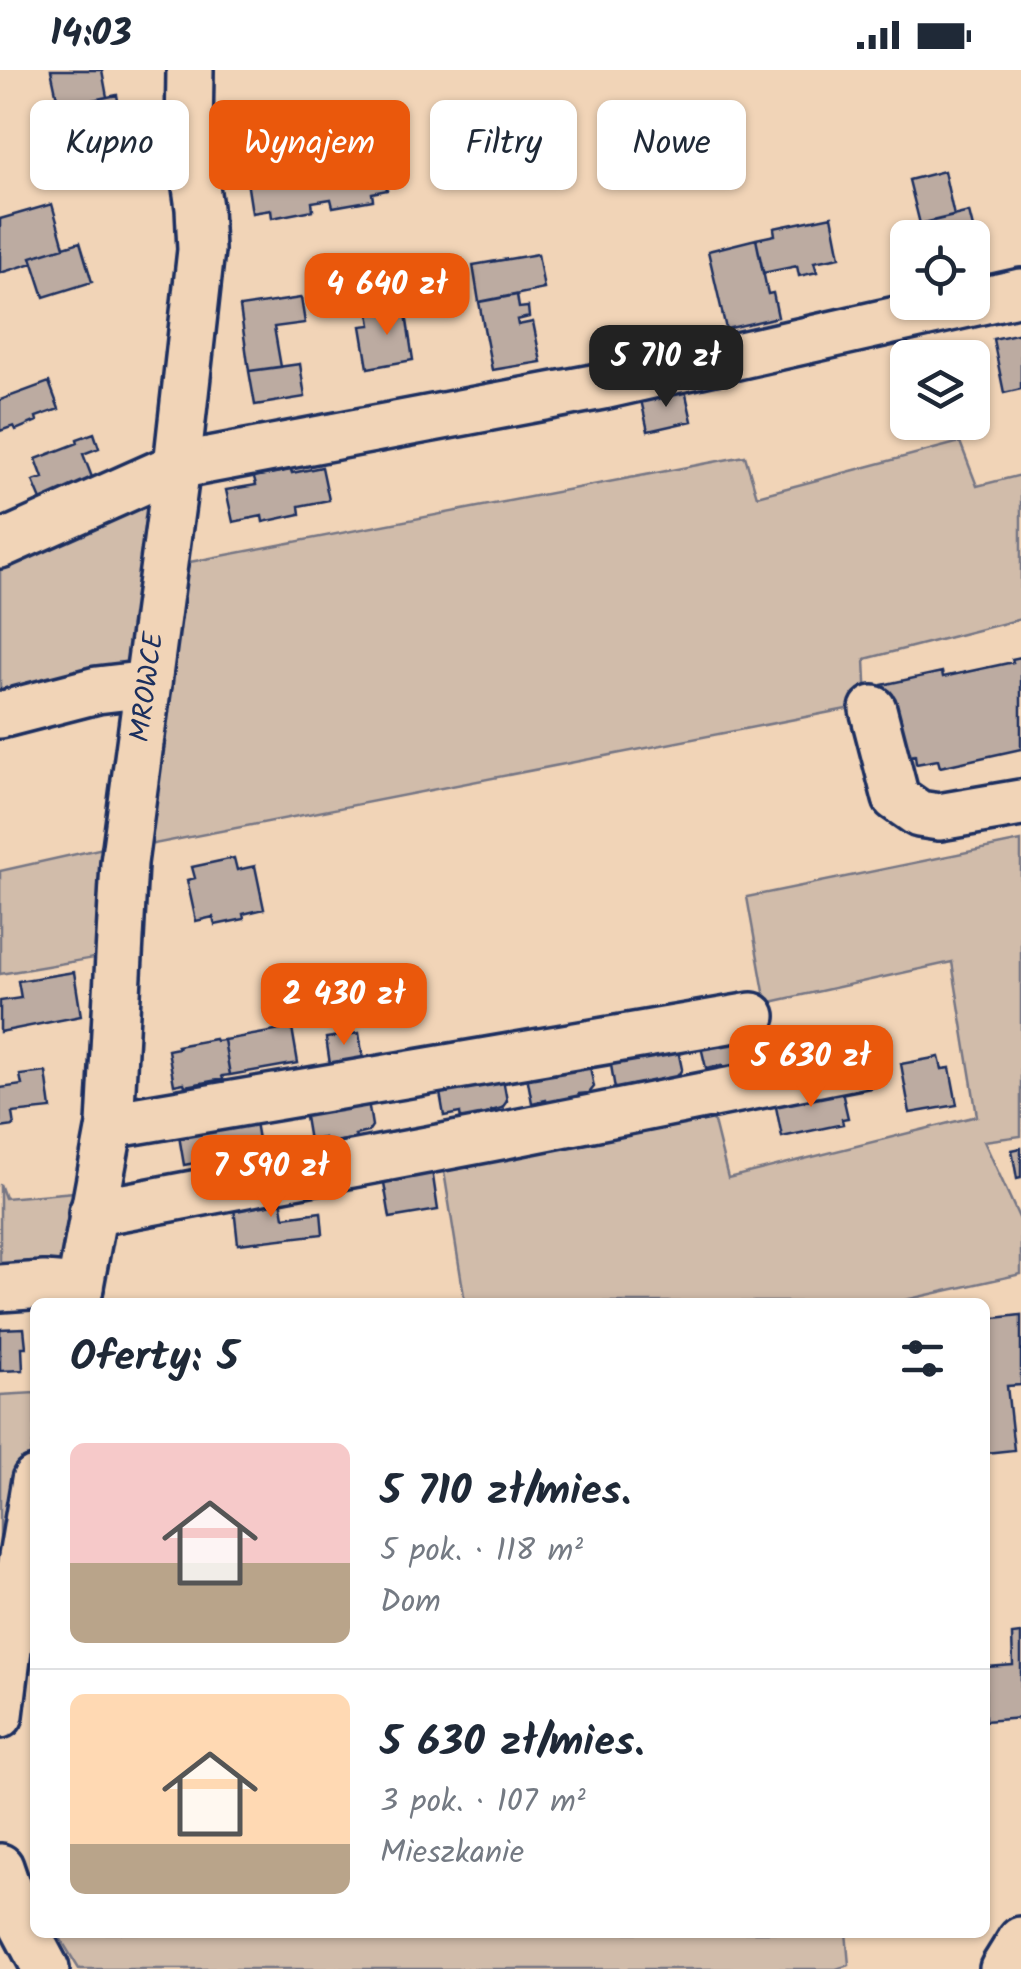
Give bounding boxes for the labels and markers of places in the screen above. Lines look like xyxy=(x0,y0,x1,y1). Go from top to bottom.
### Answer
pin: 4 640 zł xyxy=(284,253,490,338)
pin: 5 710 zł xyxy=(563,325,769,410)
pin: 2 430 zł xyxy=(241,963,447,1048)
pin: 5 630 zł xyxy=(708,1025,914,1110)
pin: 7 590 zł xyxy=(168,1135,374,1220)

